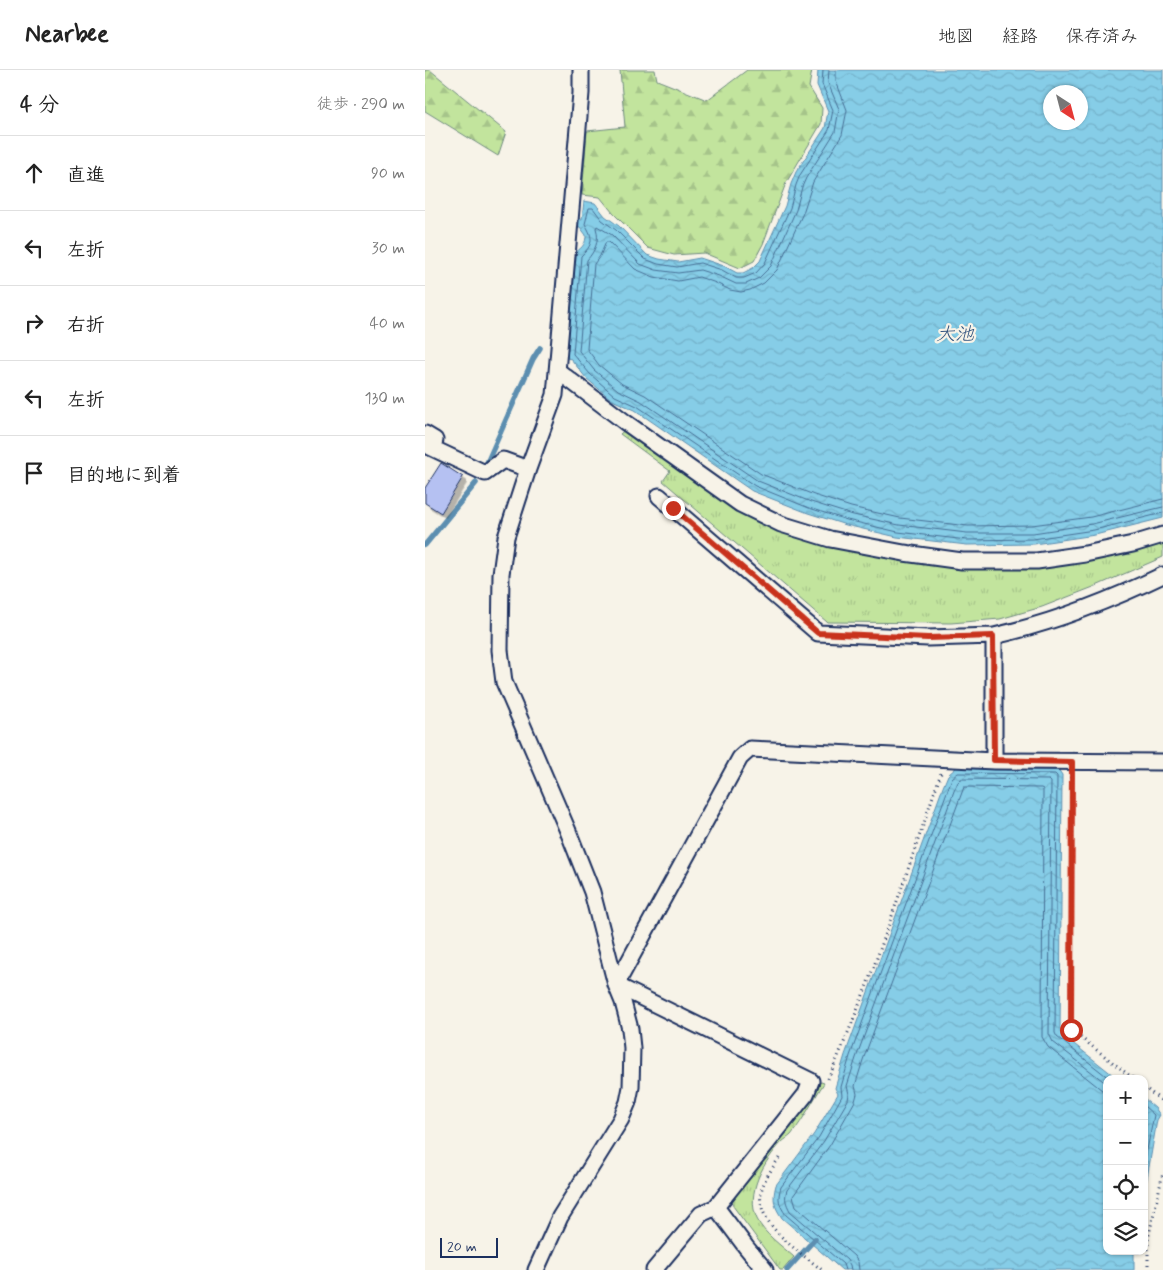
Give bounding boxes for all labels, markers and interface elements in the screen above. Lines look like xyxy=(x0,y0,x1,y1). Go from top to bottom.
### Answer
text: Nearbee xyxy=(25,19,109,50)
text: 地図 xyxy=(938,25,974,49)
text: 経路 xyxy=(1002,25,1038,49)
text: 保存済み xyxy=(1066,25,1138,49)
north arrow xyxy=(1043,85,1088,130)
text: 4 分 xyxy=(20,91,59,119)
text: 徒歩 · 290 m xyxy=(317,94,405,115)
icon: ahead xyxy=(20,159,48,187)
text: 直進 xyxy=(67,163,105,188)
text: 90 m xyxy=(371,163,405,184)
icon: left xyxy=(20,234,48,262)
text: 左折 xyxy=(67,238,105,263)
text: 30 m xyxy=(372,238,405,259)
icon: right xyxy=(20,309,48,337)
text: 右折 xyxy=(67,313,105,338)
text: 40 m xyxy=(369,313,405,334)
water label: 大池 xyxy=(936,322,975,347)
icon: left xyxy=(20,384,48,412)
text: 左折 xyxy=(67,388,105,413)
text: 130 m xyxy=(364,388,405,409)
icon: arrive xyxy=(20,459,48,487)
text: 目的地に到着 xyxy=(67,463,181,488)
route end xyxy=(662,497,685,520)
route start xyxy=(1060,1019,1083,1042)
map controls xyxy=(1103,1075,1148,1255)
button: + xyxy=(1103,1075,1148,1120)
button: − xyxy=(1103,1120,1148,1165)
button: locate xyxy=(1103,1165,1148,1210)
button: layers xyxy=(1103,1210,1148,1255)
scale bar xyxy=(440,1235,497,1258)
text: 20 m xyxy=(447,1238,477,1256)

